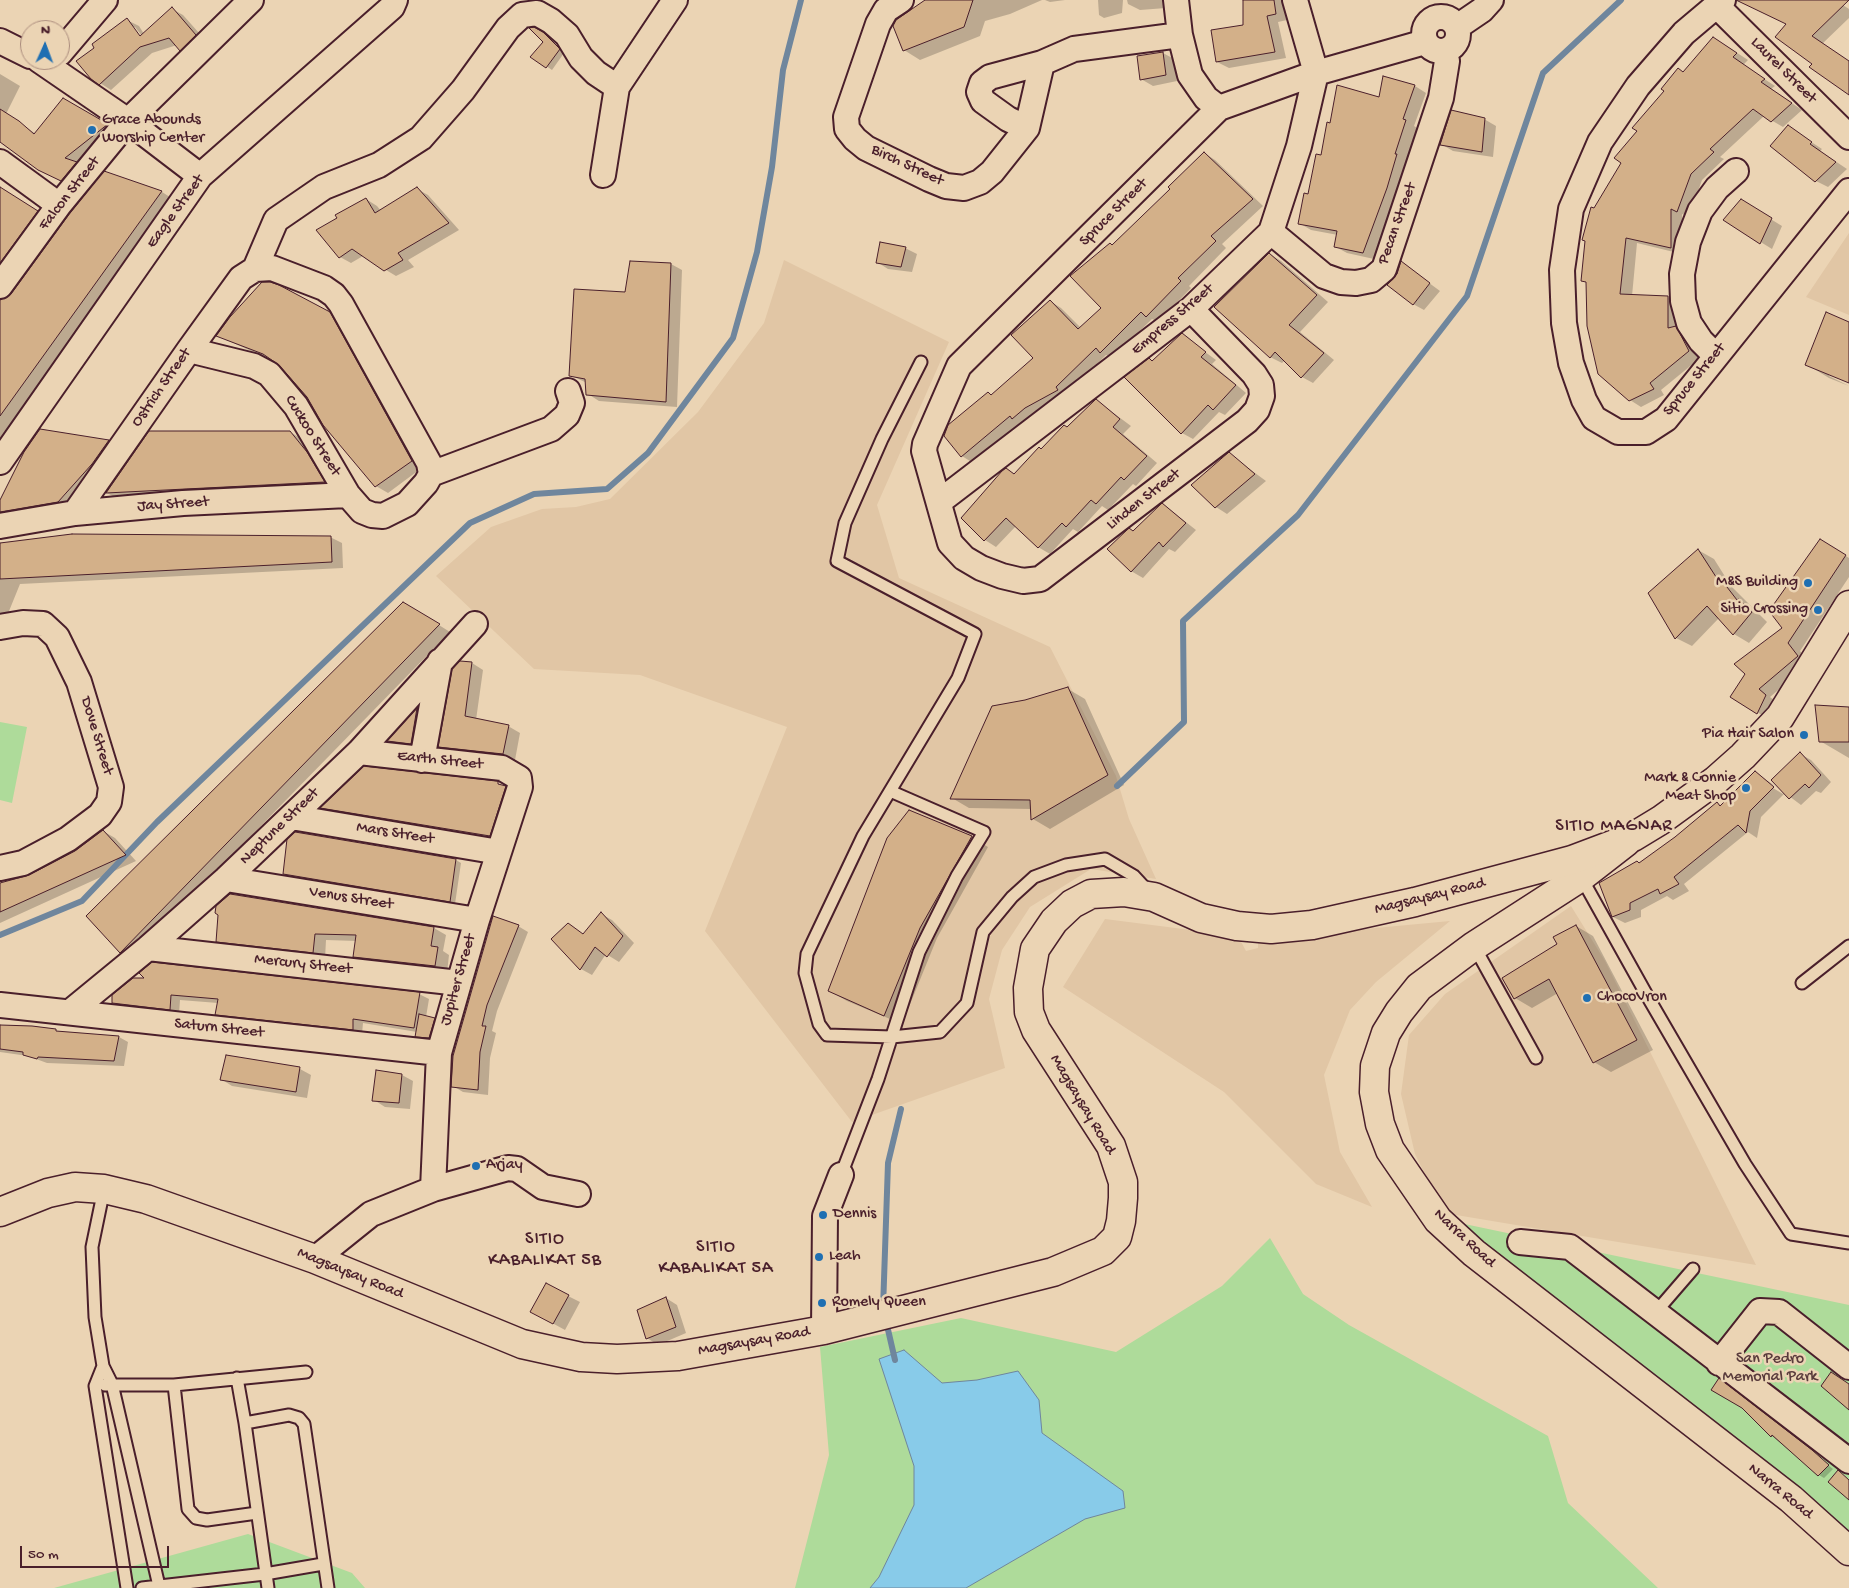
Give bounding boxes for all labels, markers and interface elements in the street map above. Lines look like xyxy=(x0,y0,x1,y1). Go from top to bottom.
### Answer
north arrow xyxy=(20,20,70,70)
text: N xyxy=(41,22,50,39)
street label: Laurel Street xyxy=(1746,34,1820,108)
place label: Grace Abounds Worship Center xyxy=(102,111,204,149)
marker: Grace Abounds Worship Center xyxy=(86,124,98,136)
street label: Birch Street xyxy=(868,141,946,191)
street label: Falcon Street xyxy=(35,153,105,235)
street label: Eagle Street xyxy=(143,171,209,253)
street label: Spruce Street xyxy=(1076,175,1152,251)
street label: Pecan Street xyxy=(1374,181,1422,267)
street label: Empress Street xyxy=(1128,280,1218,360)
street label: Spruce Street xyxy=(1660,340,1730,420)
street label: Ostrich Street xyxy=(128,345,196,431)
street label: Cuckoo Street xyxy=(280,392,344,480)
street label: Linden Street xyxy=(1103,465,1185,535)
street label: Jay Street xyxy=(137,493,209,517)
place label: M&S Building xyxy=(1716,573,1798,593)
marker: M&S Building xyxy=(1802,577,1814,589)
place label: Sitio Crossing xyxy=(1720,600,1808,620)
marker: Sitio Crossing xyxy=(1812,604,1824,616)
street label: Dove Street xyxy=(75,695,117,777)
place label: Pia Hair Salon xyxy=(1702,725,1794,745)
marker: Pia Hair Salon xyxy=(1798,729,1810,741)
street label: Earth Street xyxy=(396,747,484,775)
place label: Mark & Connie Meat Shop xyxy=(1644,769,1736,807)
marker: Mark & Connie Meat Shop xyxy=(1740,782,1752,794)
street label: Neptune Street xyxy=(236,784,324,870)
district label: SITIO MAGNAR xyxy=(1554,816,1674,838)
street label: Mars Street xyxy=(355,818,435,850)
street label: Magsaysay Road xyxy=(1373,874,1487,920)
street label: Venus Street xyxy=(308,883,394,915)
street label: Jupiter Street xyxy=(437,932,481,1028)
street label: Mercury Street xyxy=(253,950,353,980)
place label: ChocoVron xyxy=(1597,988,1667,1008)
marker: ChocoVron xyxy=(1581,992,1593,1004)
street label: Saturn Street xyxy=(173,1015,265,1043)
street label: Magsaysay Road xyxy=(1045,1052,1119,1158)
place label: Arjay xyxy=(486,1156,523,1176)
marker: Arjay xyxy=(470,1160,482,1172)
place label: Dennis xyxy=(833,1205,876,1225)
street label: Narra Road xyxy=(1429,1205,1499,1273)
marker: Dennis xyxy=(817,1209,829,1221)
district label: SITIO KABALIKAT 5B xyxy=(487,1229,603,1272)
district label: SITIO KABALIKAT 5A xyxy=(657,1237,775,1280)
street label: Magsaysay Road xyxy=(294,1244,406,1304)
place label: Leah xyxy=(829,1247,861,1267)
marker: Leah xyxy=(813,1251,825,1263)
place label: Romely Queen xyxy=(832,1293,926,1313)
marker: Romely Queen xyxy=(816,1297,828,1309)
street label: Magsaysay Road xyxy=(697,1323,811,1361)
park label: San Pedro Memorial Park xyxy=(1723,1350,1817,1388)
street label: Narra Road xyxy=(1744,1460,1816,1524)
scale bar xyxy=(22,1536,171,1568)
text: 50 m xyxy=(28,1546,59,1564)

